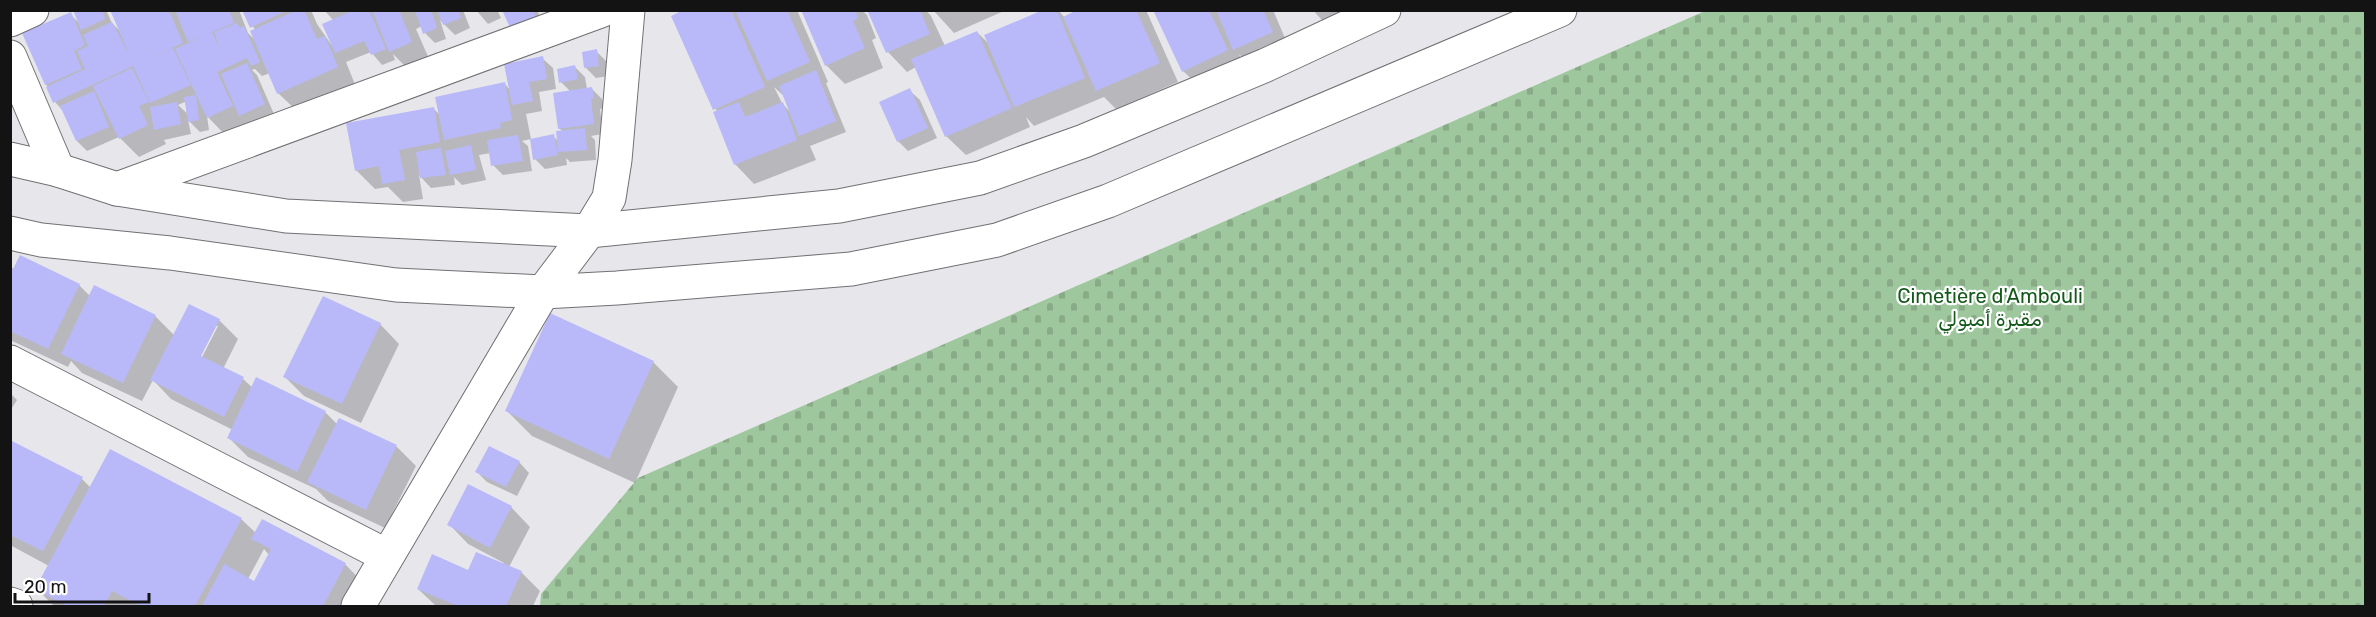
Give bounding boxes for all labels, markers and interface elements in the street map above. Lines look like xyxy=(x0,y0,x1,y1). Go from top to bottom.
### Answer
park label: Cimetière d'Ambouli مقبرة أمبولي xyxy=(1897,284,2083,334)
scale bar xyxy=(15,566,148,604)
text: 20 m xyxy=(24,576,66,598)

